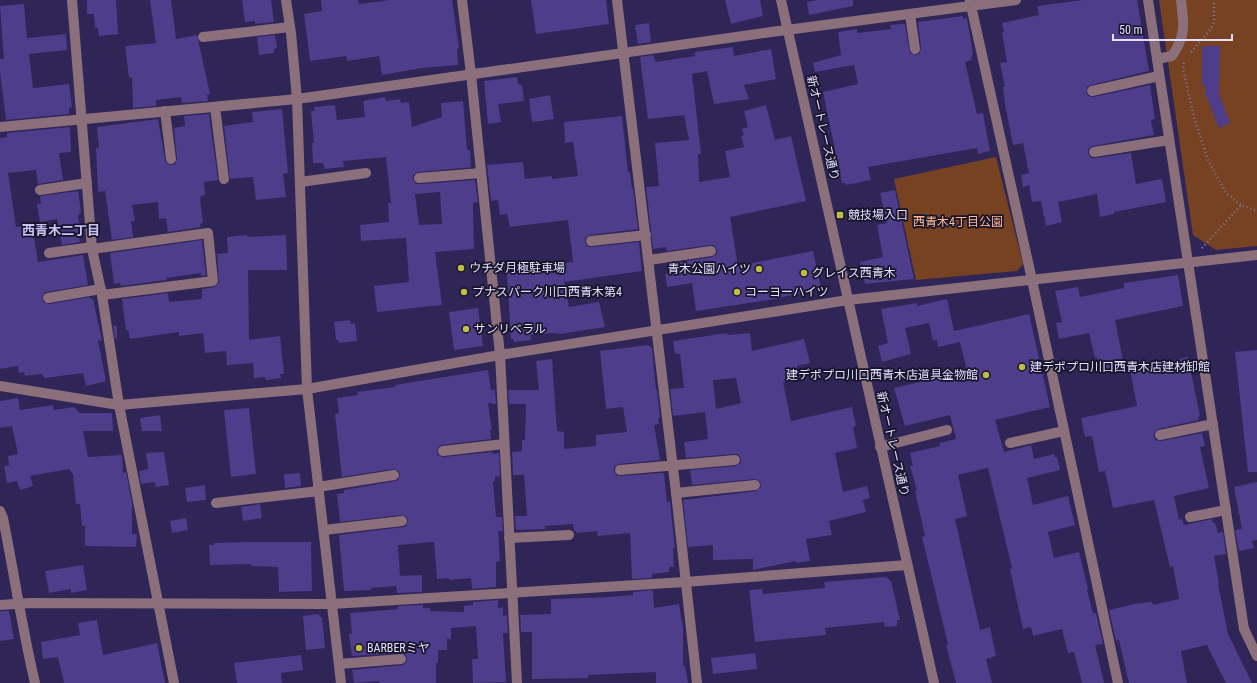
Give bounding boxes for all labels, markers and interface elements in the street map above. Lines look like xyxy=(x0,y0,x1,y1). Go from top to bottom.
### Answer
scale bar xyxy=(1113,16,1232,42)
text: 50 m xyxy=(1119,23,1143,37)
street label: 新オートレース通り xyxy=(804,74,842,182)
place label: 競技場入口 xyxy=(848,208,908,222)
marker: 競技場入口 xyxy=(835,210,845,220)
park label: 西青木4丁目公園 xyxy=(913,215,1003,229)
district label: 西青木二丁目 xyxy=(22,223,100,238)
place label: ウチダ月極駐車場 xyxy=(469,261,565,275)
place label: 青木公園ハイツ xyxy=(667,262,751,276)
marker: ウチダ月極駐車場 xyxy=(456,263,466,273)
marker: 青木公園ハイツ xyxy=(754,264,764,274)
place label: グレイス西青木 xyxy=(812,266,896,280)
marker: グレイス西青木 xyxy=(799,268,809,278)
place label: プナスパーク川口西青木第4 xyxy=(472,285,622,299)
place label: コーヨーハイツ xyxy=(745,285,829,299)
marker: プナスパーク川口西青木第4 xyxy=(459,287,469,297)
marker: コーヨーハイツ xyxy=(732,287,742,297)
place label: サンリベラル xyxy=(474,322,546,336)
marker: サンリベラル xyxy=(461,324,471,334)
place label: 建デポプロ川口西青木店建材卸館 xyxy=(1030,360,1210,374)
marker: 建デポプロ川口西青木店建材卸館 xyxy=(1017,362,1027,372)
place label: 建デポプロ川口西青木店道具金物館 xyxy=(786,368,978,382)
marker: 建デポプロ川口西青木店道具金物館 xyxy=(981,370,991,380)
street label: 新オートレース通り xyxy=(874,390,912,498)
place label: BARBERミヤ xyxy=(367,641,430,655)
marker: BARBERミヤ xyxy=(354,643,364,653)

